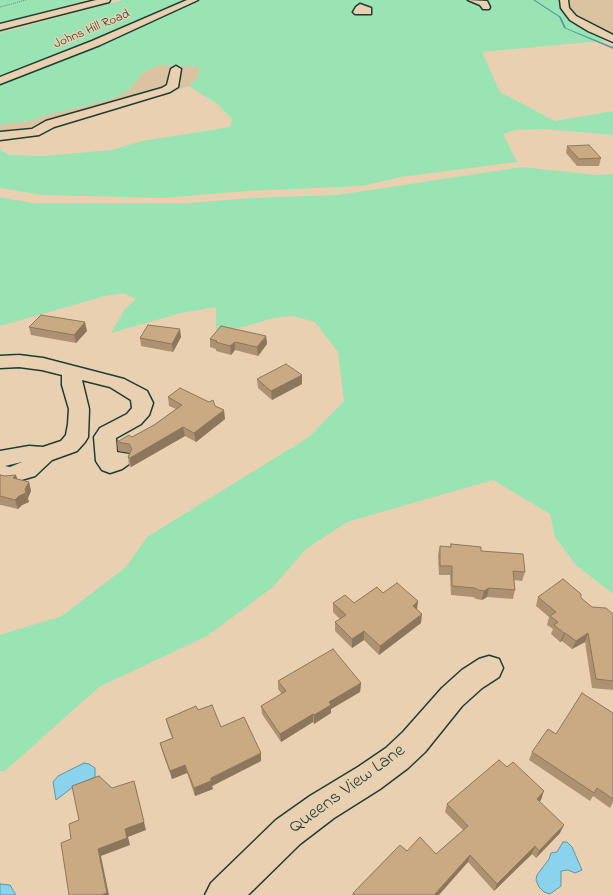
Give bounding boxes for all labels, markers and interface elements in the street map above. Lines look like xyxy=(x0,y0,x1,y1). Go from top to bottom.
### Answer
street label: Johns Hill Road xyxy=(52,7,132,53)
street label: Queens View Lane xyxy=(285,740,411,840)

